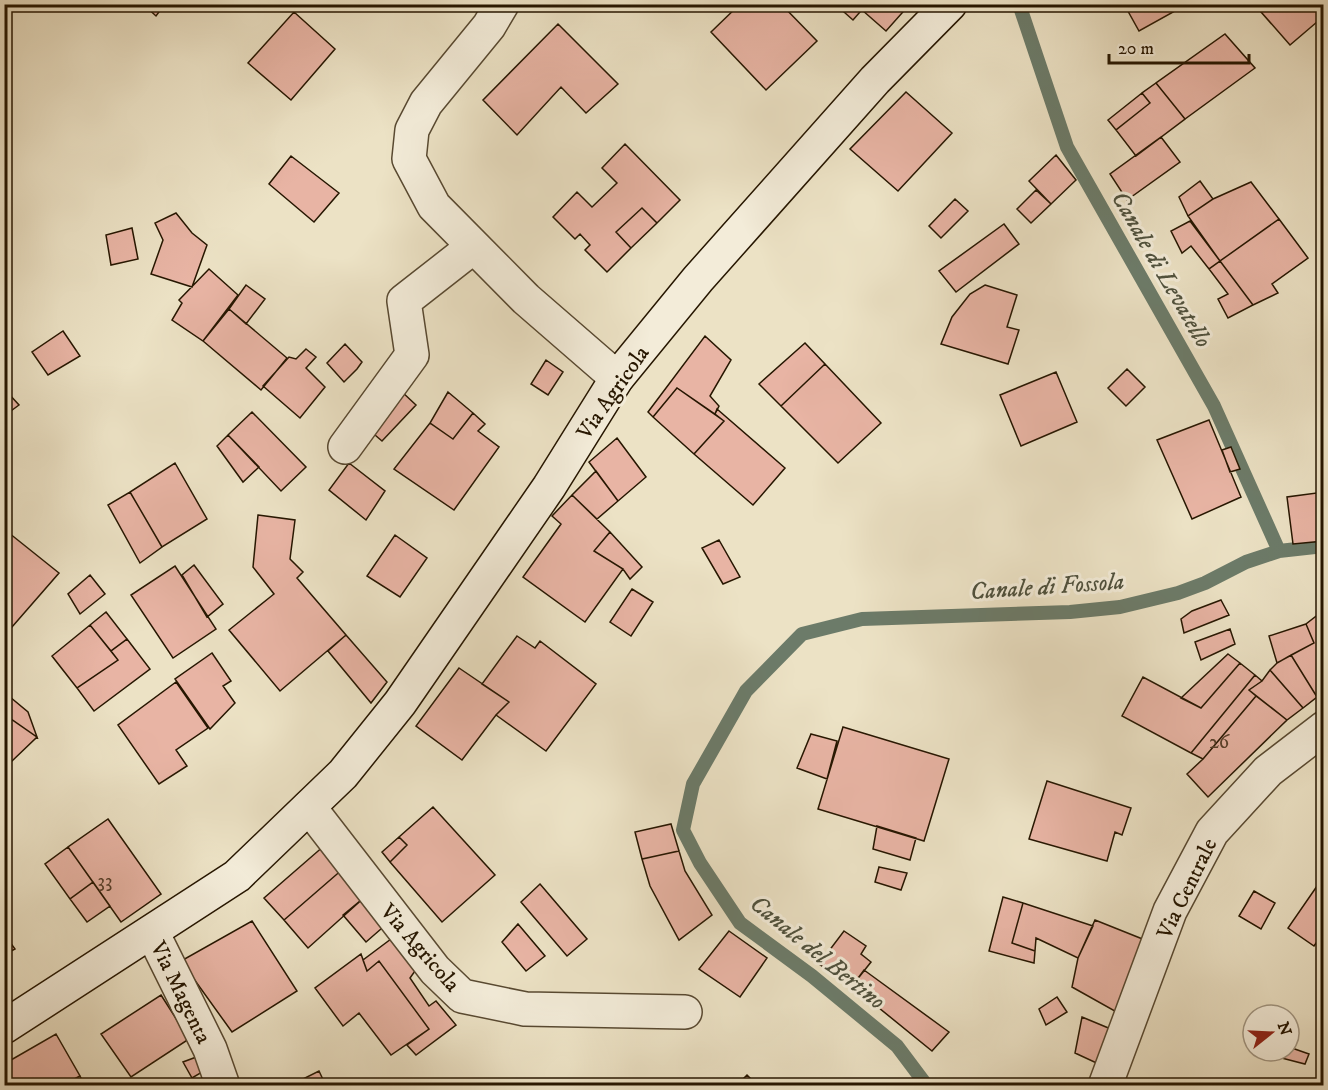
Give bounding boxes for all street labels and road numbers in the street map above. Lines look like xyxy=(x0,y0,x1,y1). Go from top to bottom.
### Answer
street label: Via Agricola xyxy=(571,340,656,446)
street label: Via Centrale xyxy=(1151,834,1223,944)
street label: Via Agricola xyxy=(374,898,466,998)
street label: Via Magenta xyxy=(144,936,217,1049)

